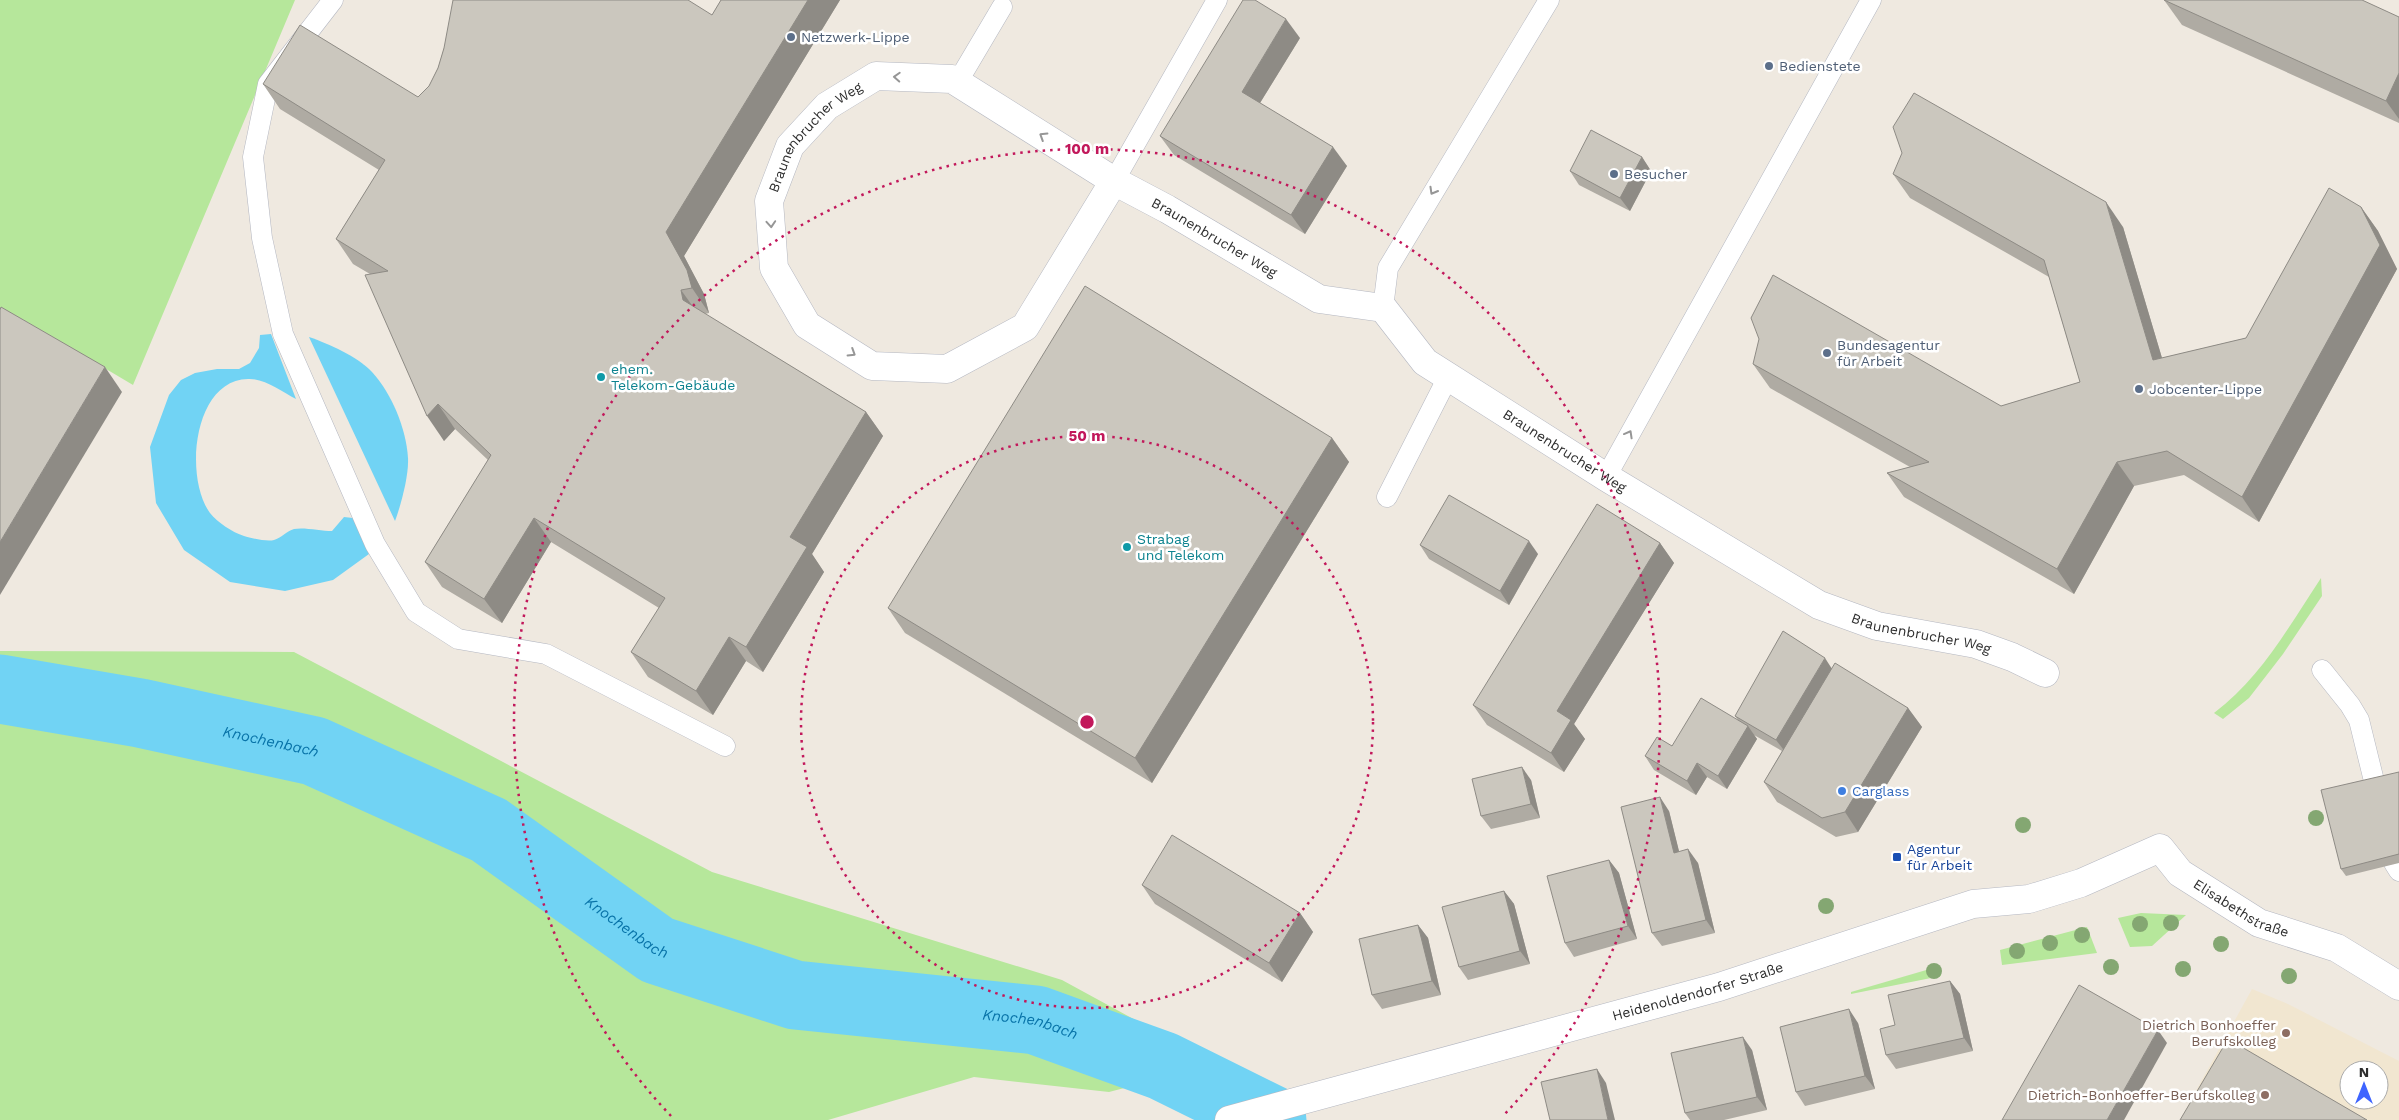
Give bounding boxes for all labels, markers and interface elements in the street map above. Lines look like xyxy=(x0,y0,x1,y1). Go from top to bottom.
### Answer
place label: Netzwerk-Lippe xyxy=(801,29,910,45)
marker: Netzwerk-Lippe xyxy=(785,31,797,43)
place label: Bedienstete xyxy=(1779,58,1861,74)
marker: Bedienstete xyxy=(1763,60,1775,72)
one-way arrow xyxy=(893,71,901,82)
street label: Braunenbrucher Weg xyxy=(765,78,865,194)
one-way arrow xyxy=(1040,133,1049,143)
text: 100 m xyxy=(1065,140,1109,158)
place label: Besucher xyxy=(1624,166,1688,182)
marker: Besucher xyxy=(1608,168,1620,180)
one-way arrow xyxy=(1429,186,1439,195)
street label: Braunenbrucher Weg xyxy=(1149,194,1280,281)
one-way arrow xyxy=(765,220,776,228)
place label: Bundesagentur für Arbeit xyxy=(1837,337,1940,369)
one-way arrow xyxy=(846,346,855,356)
marker: Bundesagentur für Arbeit xyxy=(1821,347,1833,359)
place label: ehem. Telekom-Gebäude xyxy=(611,361,735,393)
marker: ehem. Telekom-Gebäude xyxy=(595,371,607,383)
place label: Jobcenter-Lippe xyxy=(2149,381,2262,397)
marker: Jobcenter-Lippe xyxy=(2133,383,2145,395)
street label: Braunenbrucher Weg xyxy=(1500,406,1630,496)
text: 50 m xyxy=(1069,427,1105,445)
one-way arrow xyxy=(1623,430,1633,439)
place label: Strabag und Telekom xyxy=(1137,531,1224,563)
marker: Strabag und Telekom xyxy=(1121,541,1133,553)
street label: Braunenbrucher Weg xyxy=(1849,609,1994,657)
centre of rings xyxy=(1078,713,1096,731)
water label: Knochenbach xyxy=(221,722,322,761)
place label: Carglass xyxy=(1852,783,1909,799)
marker: Carglass xyxy=(1836,785,1848,797)
place label: Agentur für Arbeit xyxy=(1907,841,1972,873)
marker: Agentur für Arbeit xyxy=(1891,851,1903,863)
street label: Elisabethstraße xyxy=(2191,876,2291,940)
water label: Knochenbach xyxy=(581,892,670,962)
street label: Heidenoldendorfer Straße xyxy=(1610,959,1785,1024)
water label: Knochenbach xyxy=(981,1005,1080,1043)
place label: Dietrich Bonhoeffer Berufskolleg xyxy=(2142,1017,2277,1049)
marker: Dietrich Bonhoeffer Berufskolleg xyxy=(2280,1027,2292,1039)
north arrow xyxy=(2339,1060,2389,1110)
text: N xyxy=(2359,1064,2369,1080)
place label: Dietrich-Bonhoeffer-Berufskolleg xyxy=(2028,1087,2256,1103)
marker: Dietrich-Bonhoeffer-Berufskolleg xyxy=(2259,1089,2271,1101)

